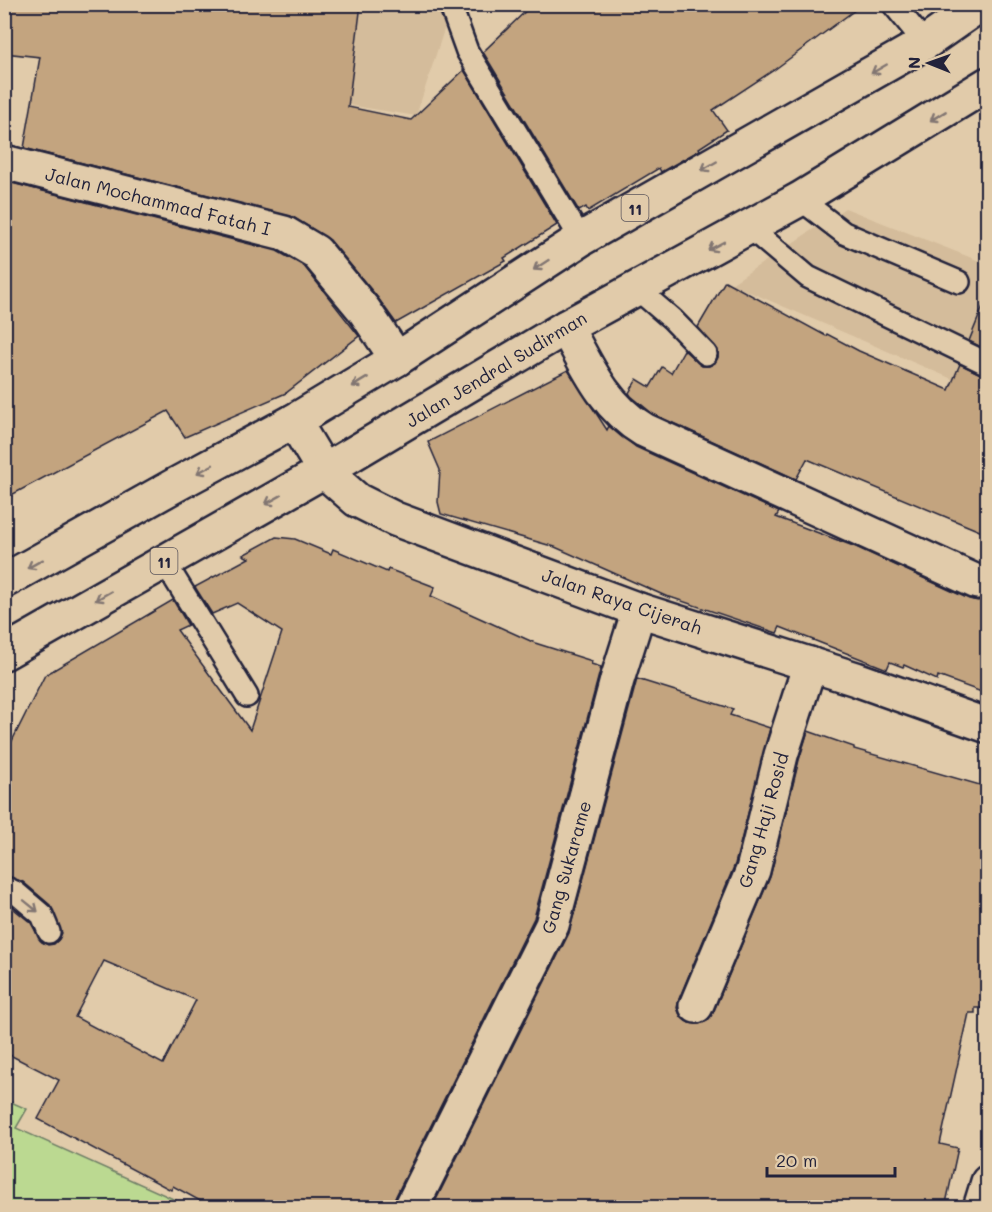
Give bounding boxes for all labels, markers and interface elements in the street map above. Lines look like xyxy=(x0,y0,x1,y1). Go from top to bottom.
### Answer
north arrow xyxy=(899,33,959,93)
text: N xyxy=(903,56,924,69)
one-way arrow xyxy=(871,64,888,76)
one-way arrow xyxy=(930,110,947,122)
one-way arrow xyxy=(701,160,718,172)
street label: Jalan Mochammad Fatah I xyxy=(43,161,273,241)
road number: 11 xyxy=(622,195,648,221)
one-way arrow xyxy=(707,241,725,252)
one-way arrow xyxy=(533,259,550,271)
street label: Jalan Jendral Sudirman xyxy=(401,305,591,433)
one-way arrow xyxy=(352,376,369,388)
one-way arrow xyxy=(197,463,214,475)
one-way arrow xyxy=(265,494,282,506)
road number: 11 xyxy=(150,548,178,574)
one-way arrow xyxy=(27,558,44,570)
street label: Jalan Raya Cijerah xyxy=(539,562,705,640)
one-way arrow xyxy=(95,590,112,602)
street label: Gang Haji Rosid xyxy=(732,749,794,891)
street label: Gang Sukarame xyxy=(536,798,596,936)
one-way arrow xyxy=(23,899,39,912)
scale bar xyxy=(767,1140,894,1178)
text: 20 m xyxy=(776,1148,817,1172)

